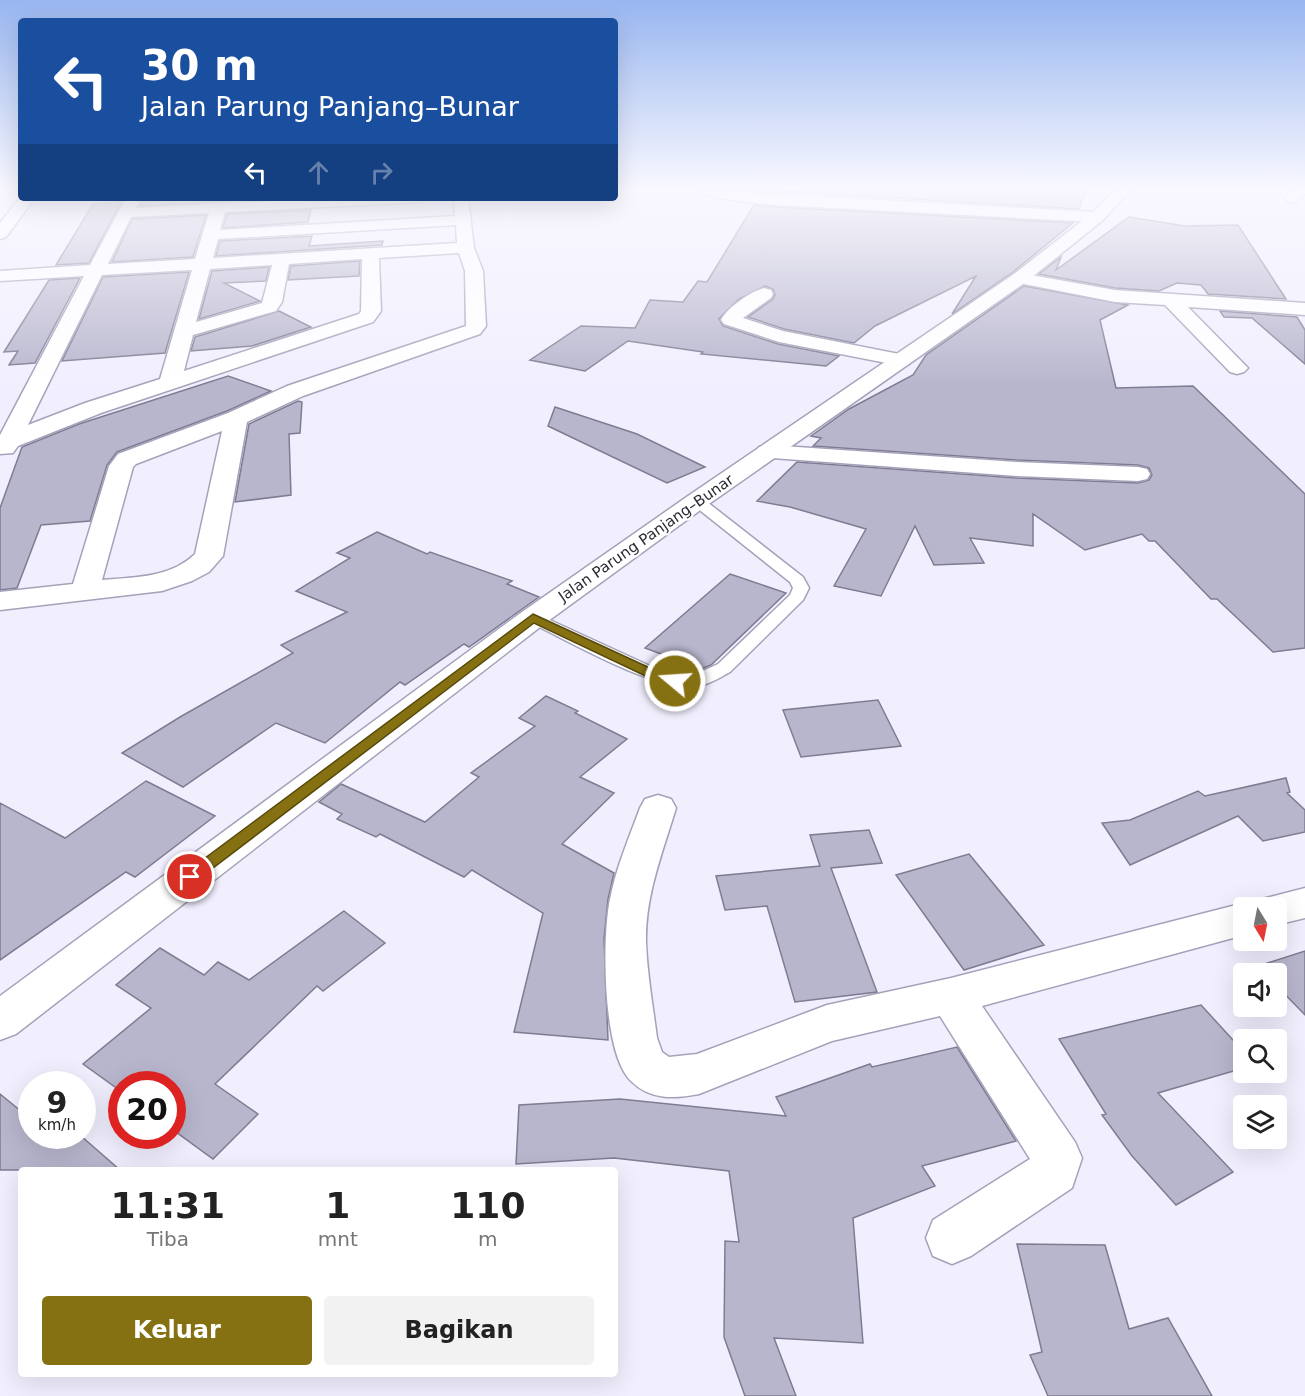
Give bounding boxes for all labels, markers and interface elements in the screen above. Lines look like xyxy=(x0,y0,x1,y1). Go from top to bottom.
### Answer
text: 30 m xyxy=(141,41,258,90)
icon: left xyxy=(42,42,120,120)
text: Jalan Parung Panjang–Bunar xyxy=(141,91,519,122)
icon: left xyxy=(239,156,272,189)
icon: ahead xyxy=(302,156,335,189)
icon: right xyxy=(365,156,398,189)
street label: Jalan Parung Panjang–Bunar xyxy=(554,470,738,606)
position arrow xyxy=(643,649,707,713)
pin xyxy=(164,851,215,902)
icon: arrive xyxy=(173,860,206,893)
north arrow xyxy=(1233,897,1287,951)
map controls xyxy=(1233,897,1287,1149)
button: sound xyxy=(1233,963,1287,1017)
button: search xyxy=(1233,1029,1287,1083)
speed limit sign: 20 xyxy=(108,1071,186,1149)
text: 9 xyxy=(47,1085,67,1120)
button: layers xyxy=(1233,1095,1287,1149)
text: km/h xyxy=(38,1116,76,1134)
text: 11:31 xyxy=(111,1185,225,1226)
text: 1 xyxy=(325,1185,350,1226)
text: 110 xyxy=(450,1185,525,1226)
text: Tiba xyxy=(147,1227,189,1251)
text: mnt xyxy=(318,1227,358,1251)
text: m xyxy=(478,1227,498,1251)
button: Keluar xyxy=(42,1296,312,1365)
button: Bagikan xyxy=(324,1296,594,1365)

